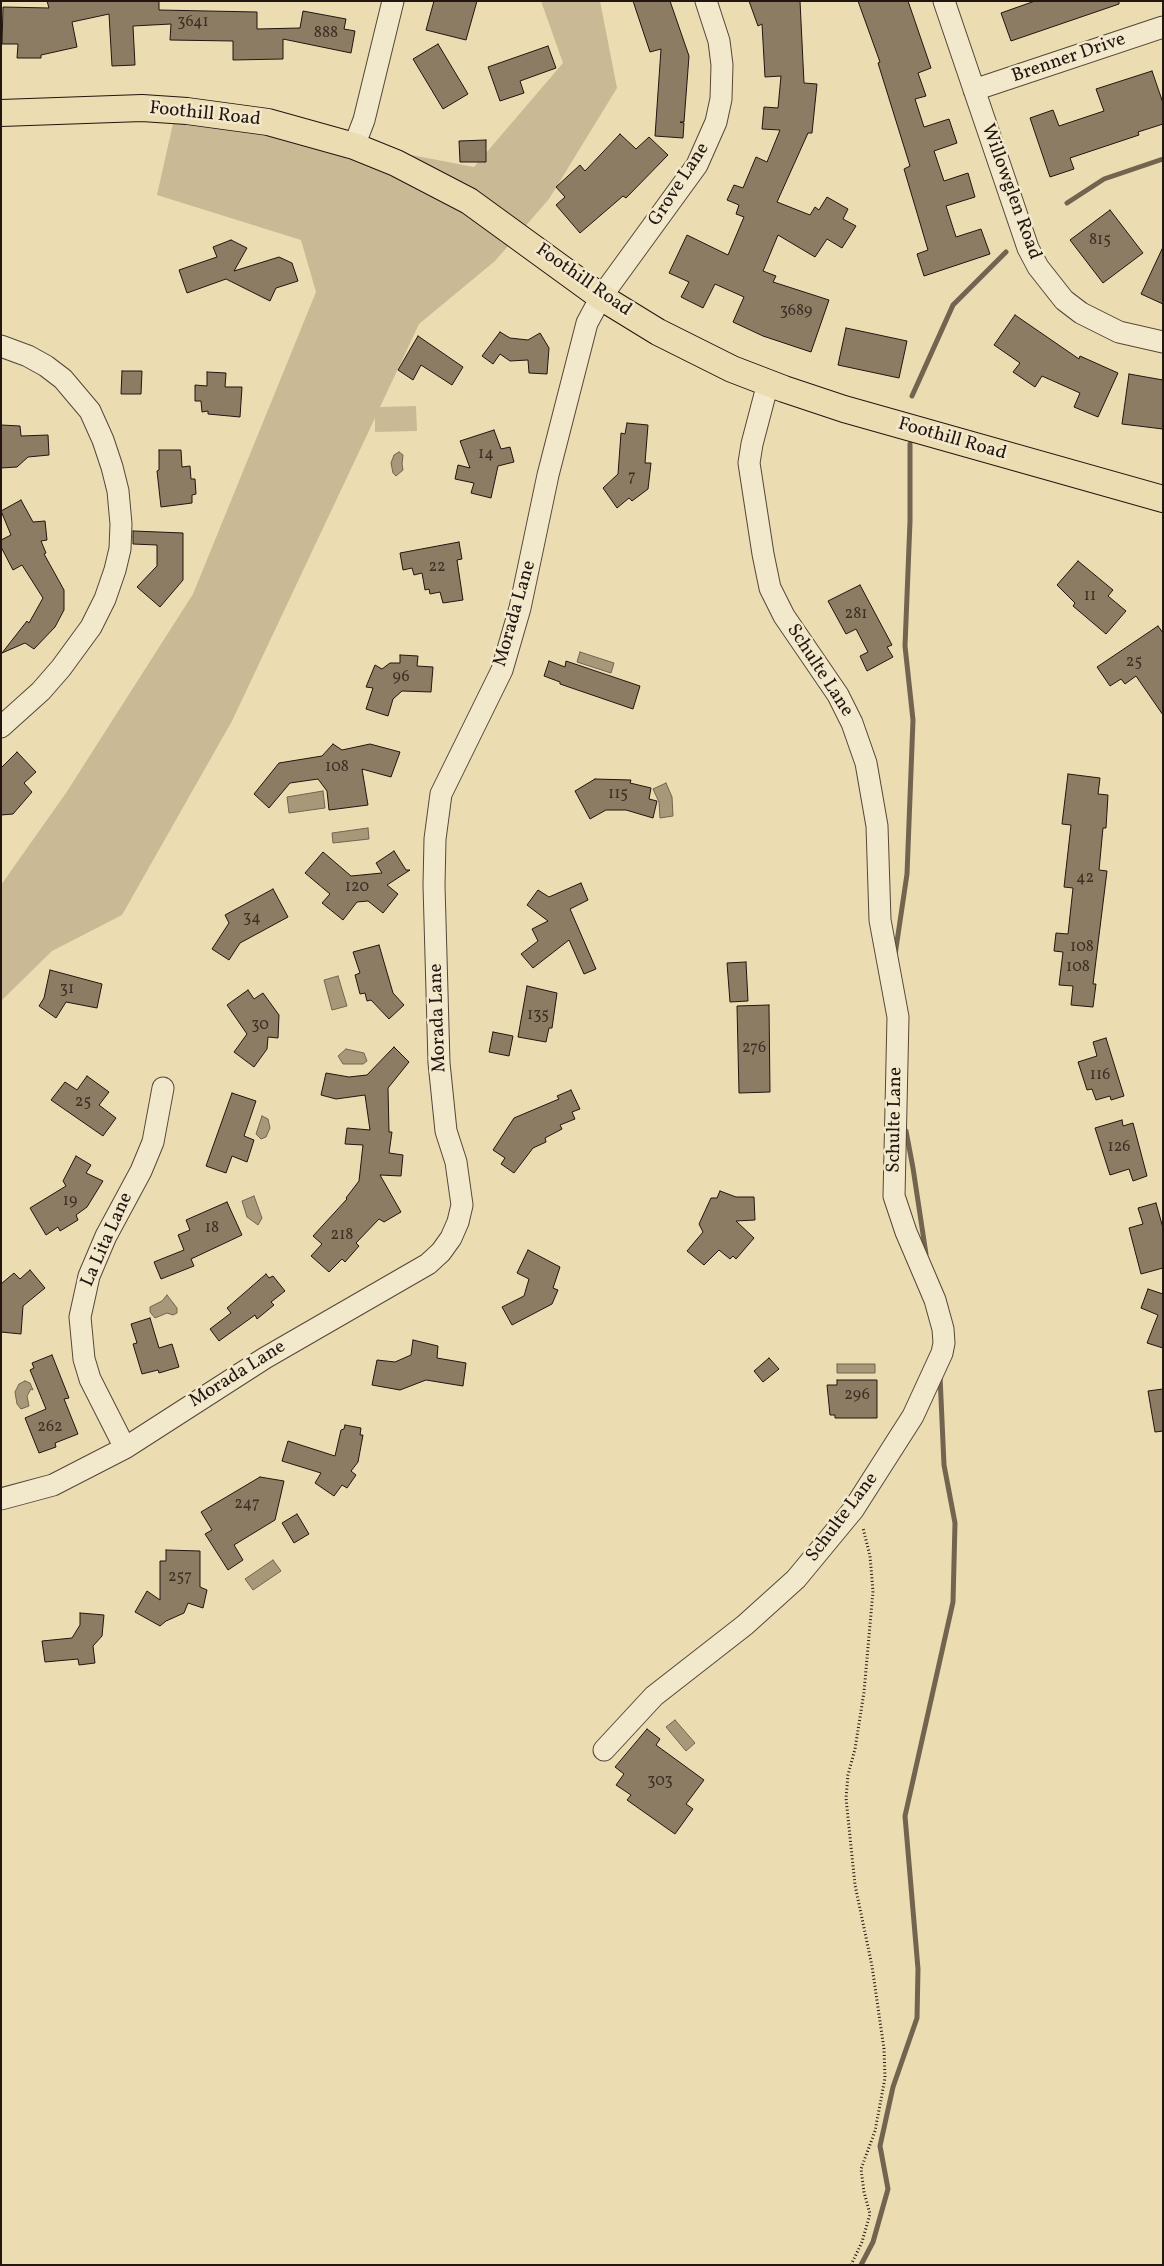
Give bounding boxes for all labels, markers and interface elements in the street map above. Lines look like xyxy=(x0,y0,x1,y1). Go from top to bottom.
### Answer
house number: 3641 xyxy=(177,13,209,33)
house number: 888 xyxy=(314,24,338,44)
street label: Brenner Drive xyxy=(1009,29,1129,89)
street label: Foothill Road xyxy=(148,98,262,132)
street label: Willowglen Road xyxy=(975,121,1045,263)
street label: Grove Lane xyxy=(645,139,715,231)
house number: 815 xyxy=(1089,231,1111,251)
street label: Foothill Road xyxy=(531,240,635,322)
house number: 3689 xyxy=(780,302,812,322)
street label: Foothill Road xyxy=(895,414,1009,466)
house number: 14 xyxy=(478,445,494,465)
house number: 7 xyxy=(628,468,636,488)
house number: 22 xyxy=(428,558,446,578)
street label: Morada Lane xyxy=(490,558,542,670)
house number: 11 xyxy=(1084,587,1096,607)
house number: 281 xyxy=(845,605,867,625)
street label: Schulte Lane xyxy=(781,620,857,722)
house number: 25 xyxy=(1126,653,1142,673)
house number: 96 xyxy=(392,668,410,688)
house number: 108 xyxy=(325,758,349,778)
house number: 115 xyxy=(608,785,628,805)
house number: 42 xyxy=(1076,869,1094,889)
house number: 120 xyxy=(345,878,369,898)
house number: 34 xyxy=(243,909,261,929)
house number: 108 xyxy=(1070,938,1094,958)
house number: 108 xyxy=(1066,958,1090,978)
street label: Morada Lane xyxy=(426,963,452,1073)
house number: 31 xyxy=(60,980,74,1000)
house number: 135 xyxy=(527,1006,549,1026)
house number: 30 xyxy=(251,1016,269,1036)
house number: 276 xyxy=(742,1039,766,1059)
house number: 116 xyxy=(1090,1066,1110,1086)
street label: Schulte Lane xyxy=(884,1067,908,1173)
house number: 25 xyxy=(75,1093,91,1113)
house number: 126 xyxy=(1108,1138,1130,1158)
street label: La Lita Lane xyxy=(77,1189,139,1291)
house number: 19 xyxy=(63,1192,77,1212)
house number: 18 xyxy=(205,1219,219,1239)
house number: 218 xyxy=(331,1226,353,1246)
street label: Morada Lane xyxy=(186,1336,290,1414)
house number: 296 xyxy=(844,1386,870,1406)
house number: 262 xyxy=(37,1418,63,1438)
street label: Schulte Lane xyxy=(802,1469,884,1567)
house number: 247 xyxy=(234,1495,260,1515)
house number: 257 xyxy=(168,1568,192,1588)
house number: 303 xyxy=(647,1772,673,1792)

